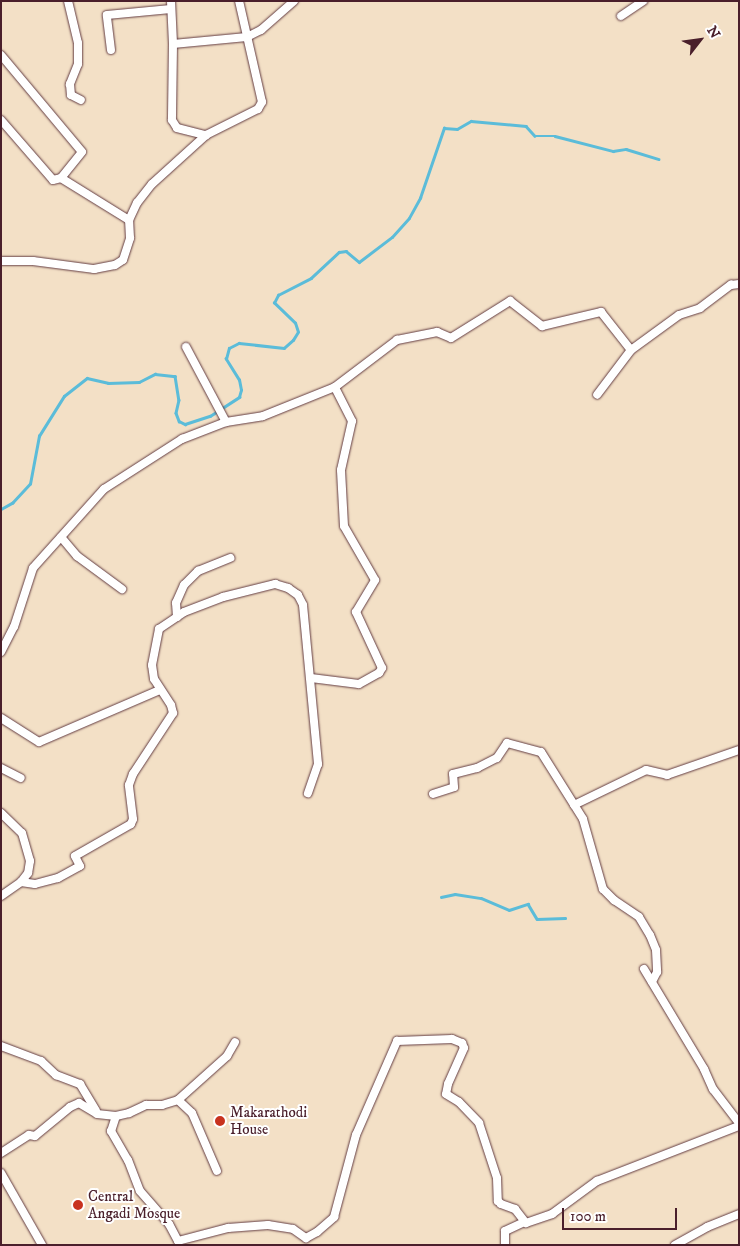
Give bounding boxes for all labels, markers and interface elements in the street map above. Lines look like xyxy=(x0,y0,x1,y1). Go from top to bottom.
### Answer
north arrow xyxy=(675,15,725,65)
text: N xyxy=(702,23,724,42)
place label: Makarathodi House xyxy=(230,1103,307,1138)
marker: Makarathodi House xyxy=(214,1115,226,1127)
place label: Central Angadi Mosque xyxy=(88,1187,180,1222)
scale bar xyxy=(565,1198,680,1230)
marker: Central Angadi Mosque xyxy=(72,1199,84,1211)
text: 100 m xyxy=(570,1207,606,1226)

